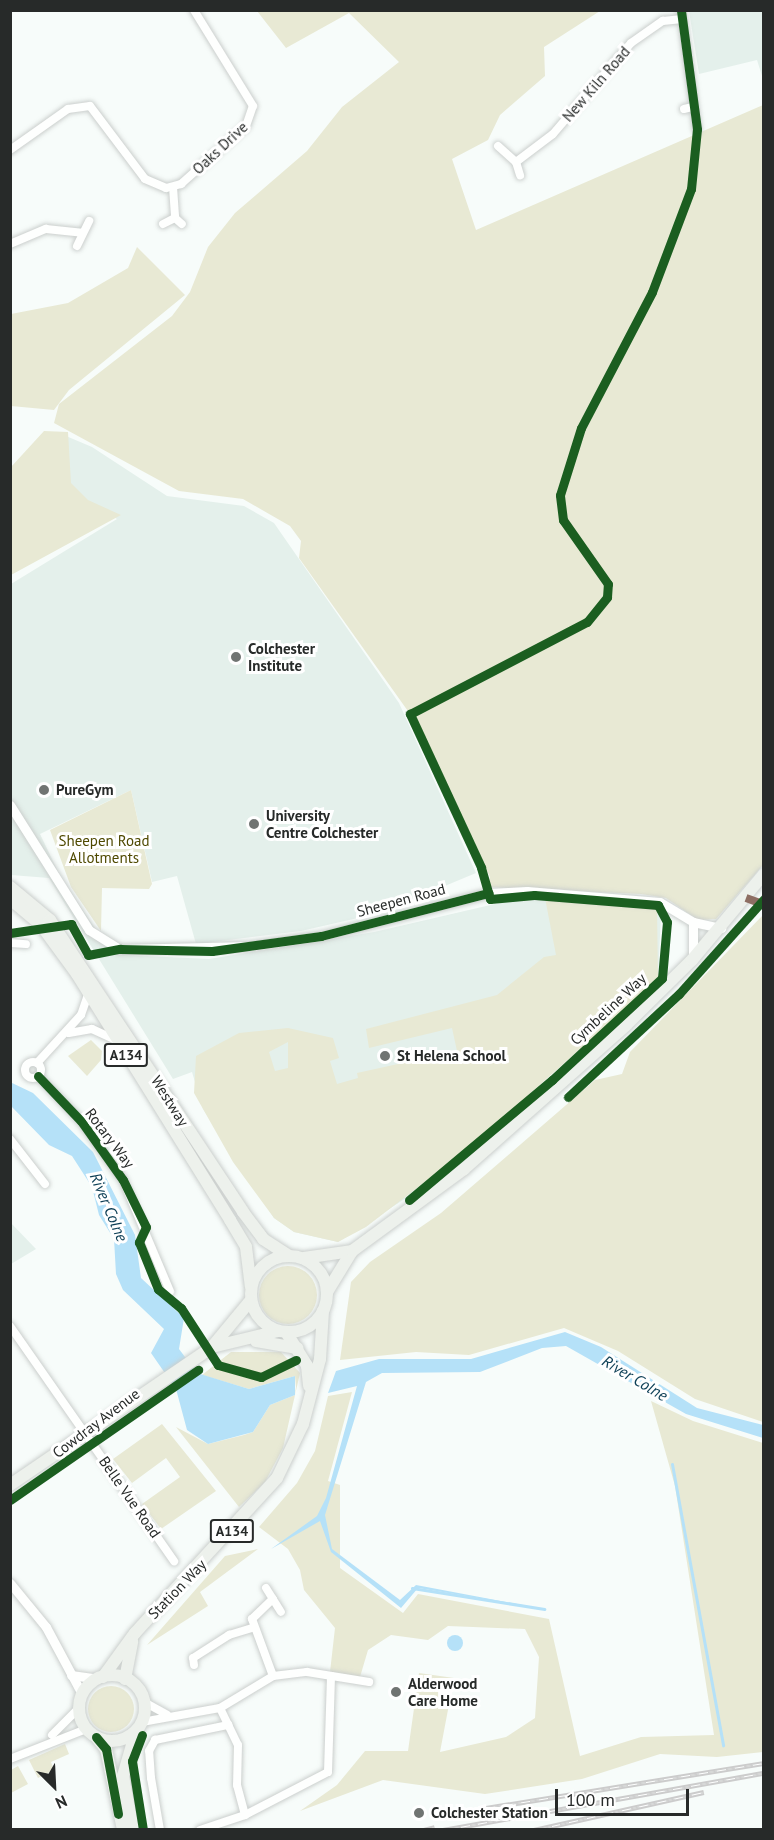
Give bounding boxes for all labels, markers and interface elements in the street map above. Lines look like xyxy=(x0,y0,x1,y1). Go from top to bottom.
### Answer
street label: New Kiln Road xyxy=(558,43,634,125)
street label: Oaks Drive xyxy=(189,118,251,178)
place label: Colchester Institute xyxy=(248,639,315,674)
marker: Colchester Institute xyxy=(229,650,243,664)
place label: PureGym xyxy=(56,781,113,799)
marker: PureGym xyxy=(37,783,51,797)
place label: University Centre Colchester xyxy=(266,806,379,841)
marker: University Centre Colchester xyxy=(247,817,261,831)
park label: Sheepen Road Allotments xyxy=(59,831,149,866)
street label: Sheepen Road xyxy=(355,880,447,920)
street label: Cymbeline Way xyxy=(566,969,650,1049)
road number: A134 xyxy=(104,1044,148,1066)
place label: St Helena School xyxy=(397,1047,506,1065)
marker: St Helena School xyxy=(378,1049,392,1063)
street label: Westway xyxy=(147,1072,193,1130)
street label: Rotary Way xyxy=(81,1104,139,1172)
water label: River Colne xyxy=(86,1170,132,1244)
water label: River Colne xyxy=(599,1351,671,1405)
street label: Cowdray Avenue xyxy=(48,1384,144,1462)
street label: Belle Vue Road xyxy=(95,1453,165,1541)
road number: A134 xyxy=(210,1520,254,1542)
street label: Station Way xyxy=(144,1555,210,1623)
place label: Alderwood Care Home xyxy=(408,1674,478,1709)
marker: Alderwood Care Home xyxy=(389,1685,403,1699)
north arrow xyxy=(24,1756,84,1816)
scale bar xyxy=(558,1777,692,1815)
text: 100 m xyxy=(566,1788,615,1811)
text: N xyxy=(52,1791,70,1814)
place label: Colchester Station xyxy=(431,1804,548,1822)
marker: Colchester Station xyxy=(412,1806,426,1820)

